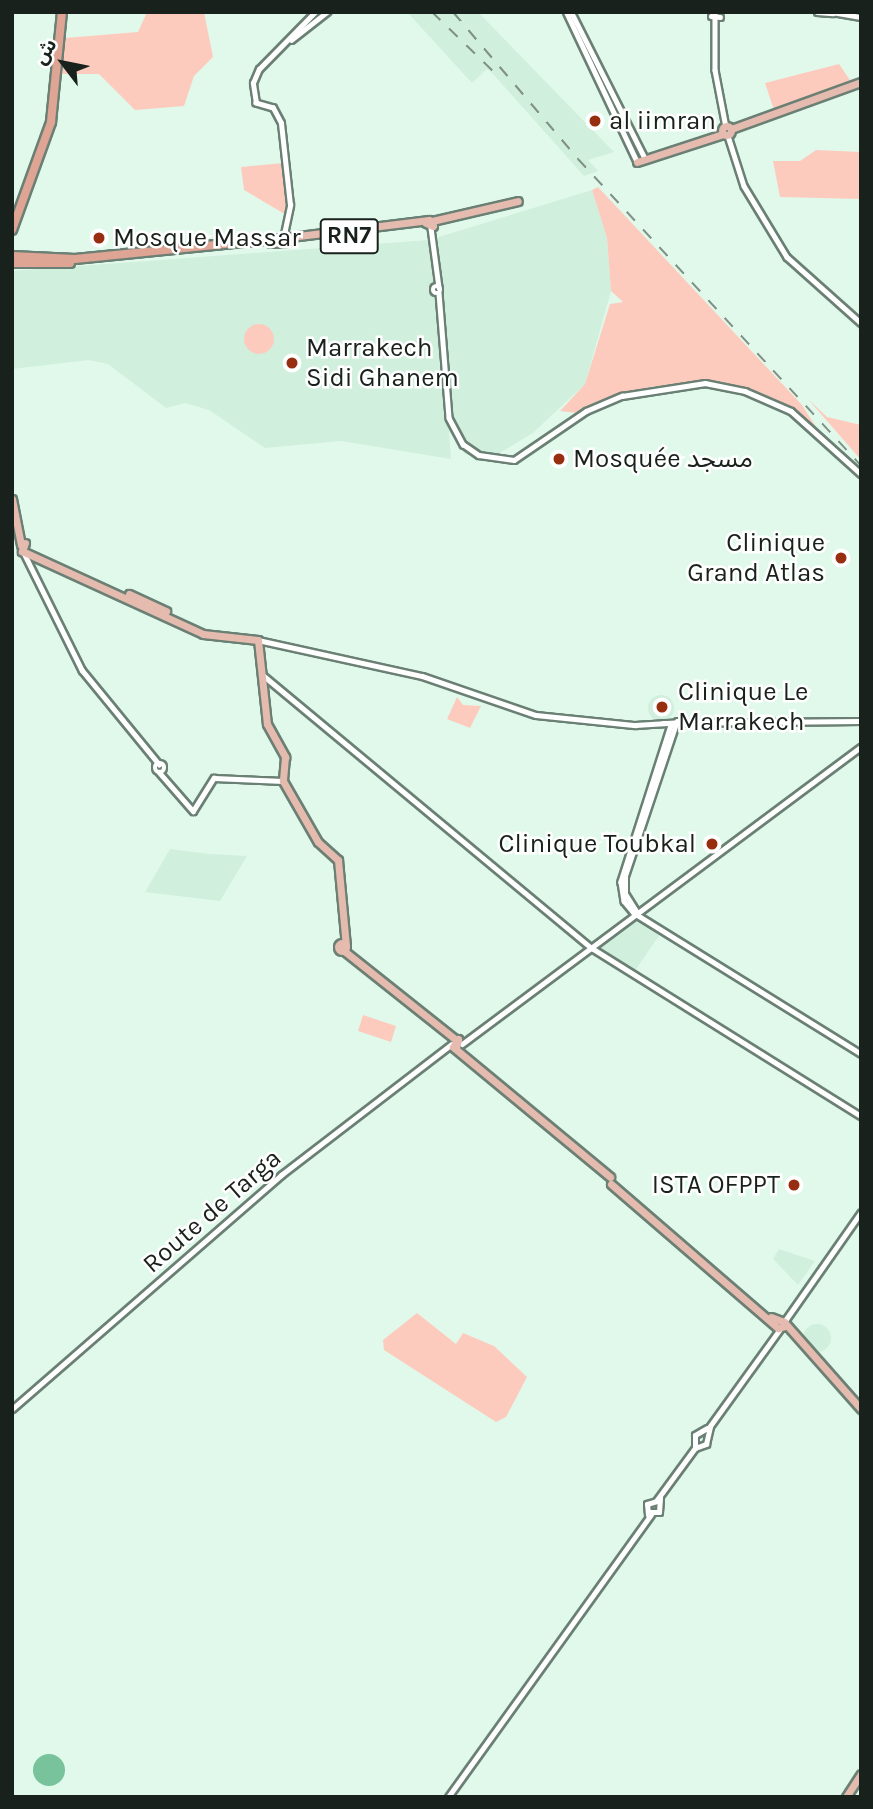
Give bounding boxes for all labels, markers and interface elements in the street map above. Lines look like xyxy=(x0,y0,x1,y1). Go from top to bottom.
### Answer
north arrow xyxy=(28,28,98,98)
text: ش xyxy=(29,35,61,69)
place label: al iimran xyxy=(609,105,716,137)
marker: al iimran xyxy=(587,113,603,129)
road number: RN7 xyxy=(319,216,379,256)
place label: Mosque Massar xyxy=(113,222,301,254)
marker: Mosque Massar xyxy=(91,230,107,246)
place label: Marrakech Sidi Ghanem xyxy=(306,332,459,394)
marker: Marrakech Sidi Ghanem xyxy=(284,355,300,371)
place label: Mosquée مسجد xyxy=(573,443,753,475)
marker: Mosquée مسجد xyxy=(551,451,567,467)
place label: Clinique Grand Atlas xyxy=(687,527,825,588)
marker: Clinique Grand Atlas xyxy=(831,548,851,568)
place label: Clinique Le Marrakech xyxy=(678,676,808,738)
marker: Clinique Le Marrakech xyxy=(652,697,672,717)
place label: Clinique Toubkal xyxy=(499,828,696,860)
marker: Clinique Toubkal xyxy=(702,834,722,854)
street label: Route de Targa xyxy=(136,1142,288,1280)
place label: ISTA OFPPT xyxy=(652,1169,780,1201)
marker: ISTA OFPPT xyxy=(786,1177,802,1193)

